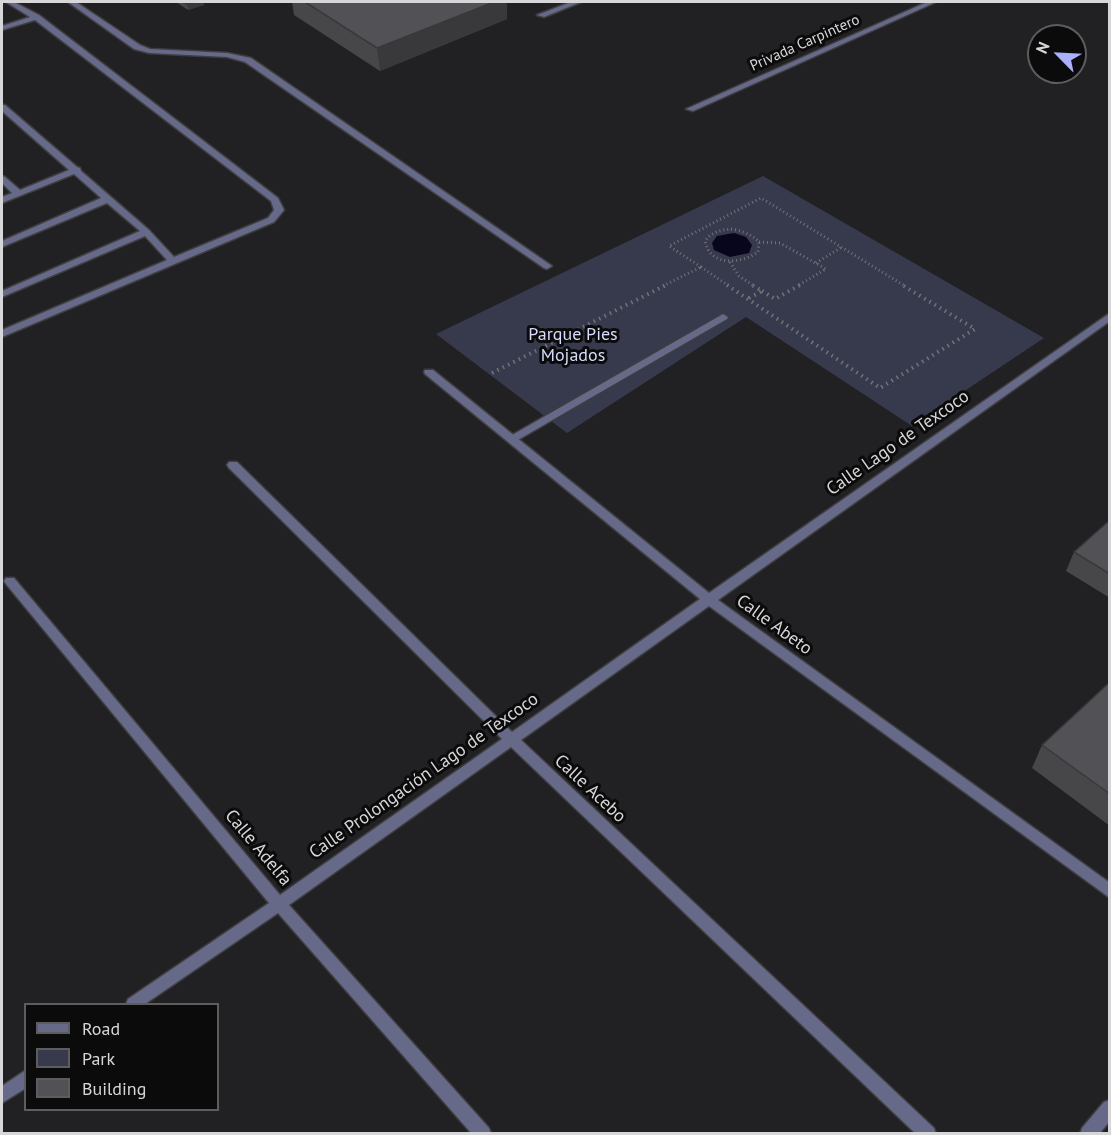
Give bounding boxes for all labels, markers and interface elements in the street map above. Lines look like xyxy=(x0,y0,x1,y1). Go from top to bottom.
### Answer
street label: Privada Carpintero xyxy=(747,11,863,75)
north arrow xyxy=(1027,24,1087,84)
text: N xyxy=(1031,39,1054,56)
park label: Parque Pies Mojados xyxy=(528,324,618,366)
street label: Calle Lago de Texcoco xyxy=(823,386,973,500)
street label: Calle Abeto xyxy=(732,590,816,660)
street label: Calle Prolongación Lago de Texcoco xyxy=(305,688,543,864)
street label: Calle Acebo xyxy=(550,750,630,828)
street label: Calle Adelfa xyxy=(220,806,296,890)
legend xyxy=(24,1003,219,1111)
text: Road xyxy=(82,1017,120,1040)
text: Park xyxy=(82,1047,115,1070)
text: Building xyxy=(82,1077,146,1100)

